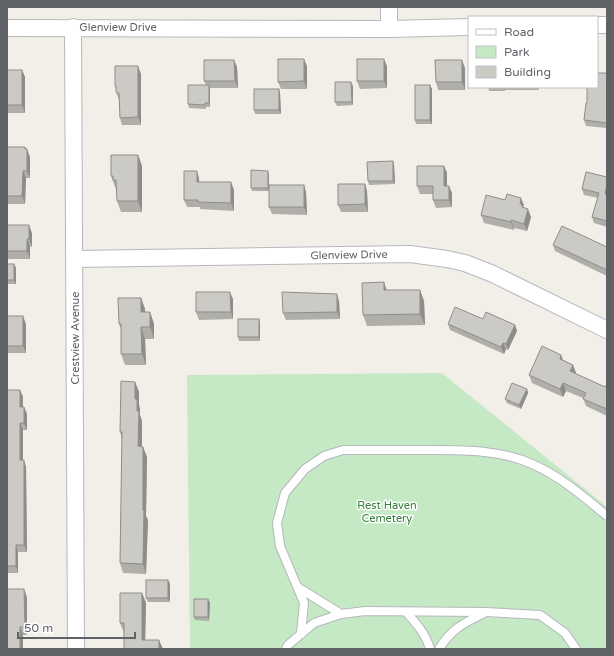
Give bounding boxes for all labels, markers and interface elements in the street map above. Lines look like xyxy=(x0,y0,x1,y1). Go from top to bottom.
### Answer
legend xyxy=(468,16,598,88)
street label: Glenview Drive xyxy=(79,21,157,34)
text: Road xyxy=(504,25,534,39)
text: Park xyxy=(504,45,530,59)
text: Building xyxy=(504,65,551,79)
street label: Glenview Drive xyxy=(310,248,388,262)
street label: Crestview Avenue xyxy=(69,292,82,384)
park label: Rest Haven Cemetery xyxy=(357,499,417,525)
scale bar xyxy=(18,614,135,640)
text: 50 m xyxy=(24,621,53,635)

